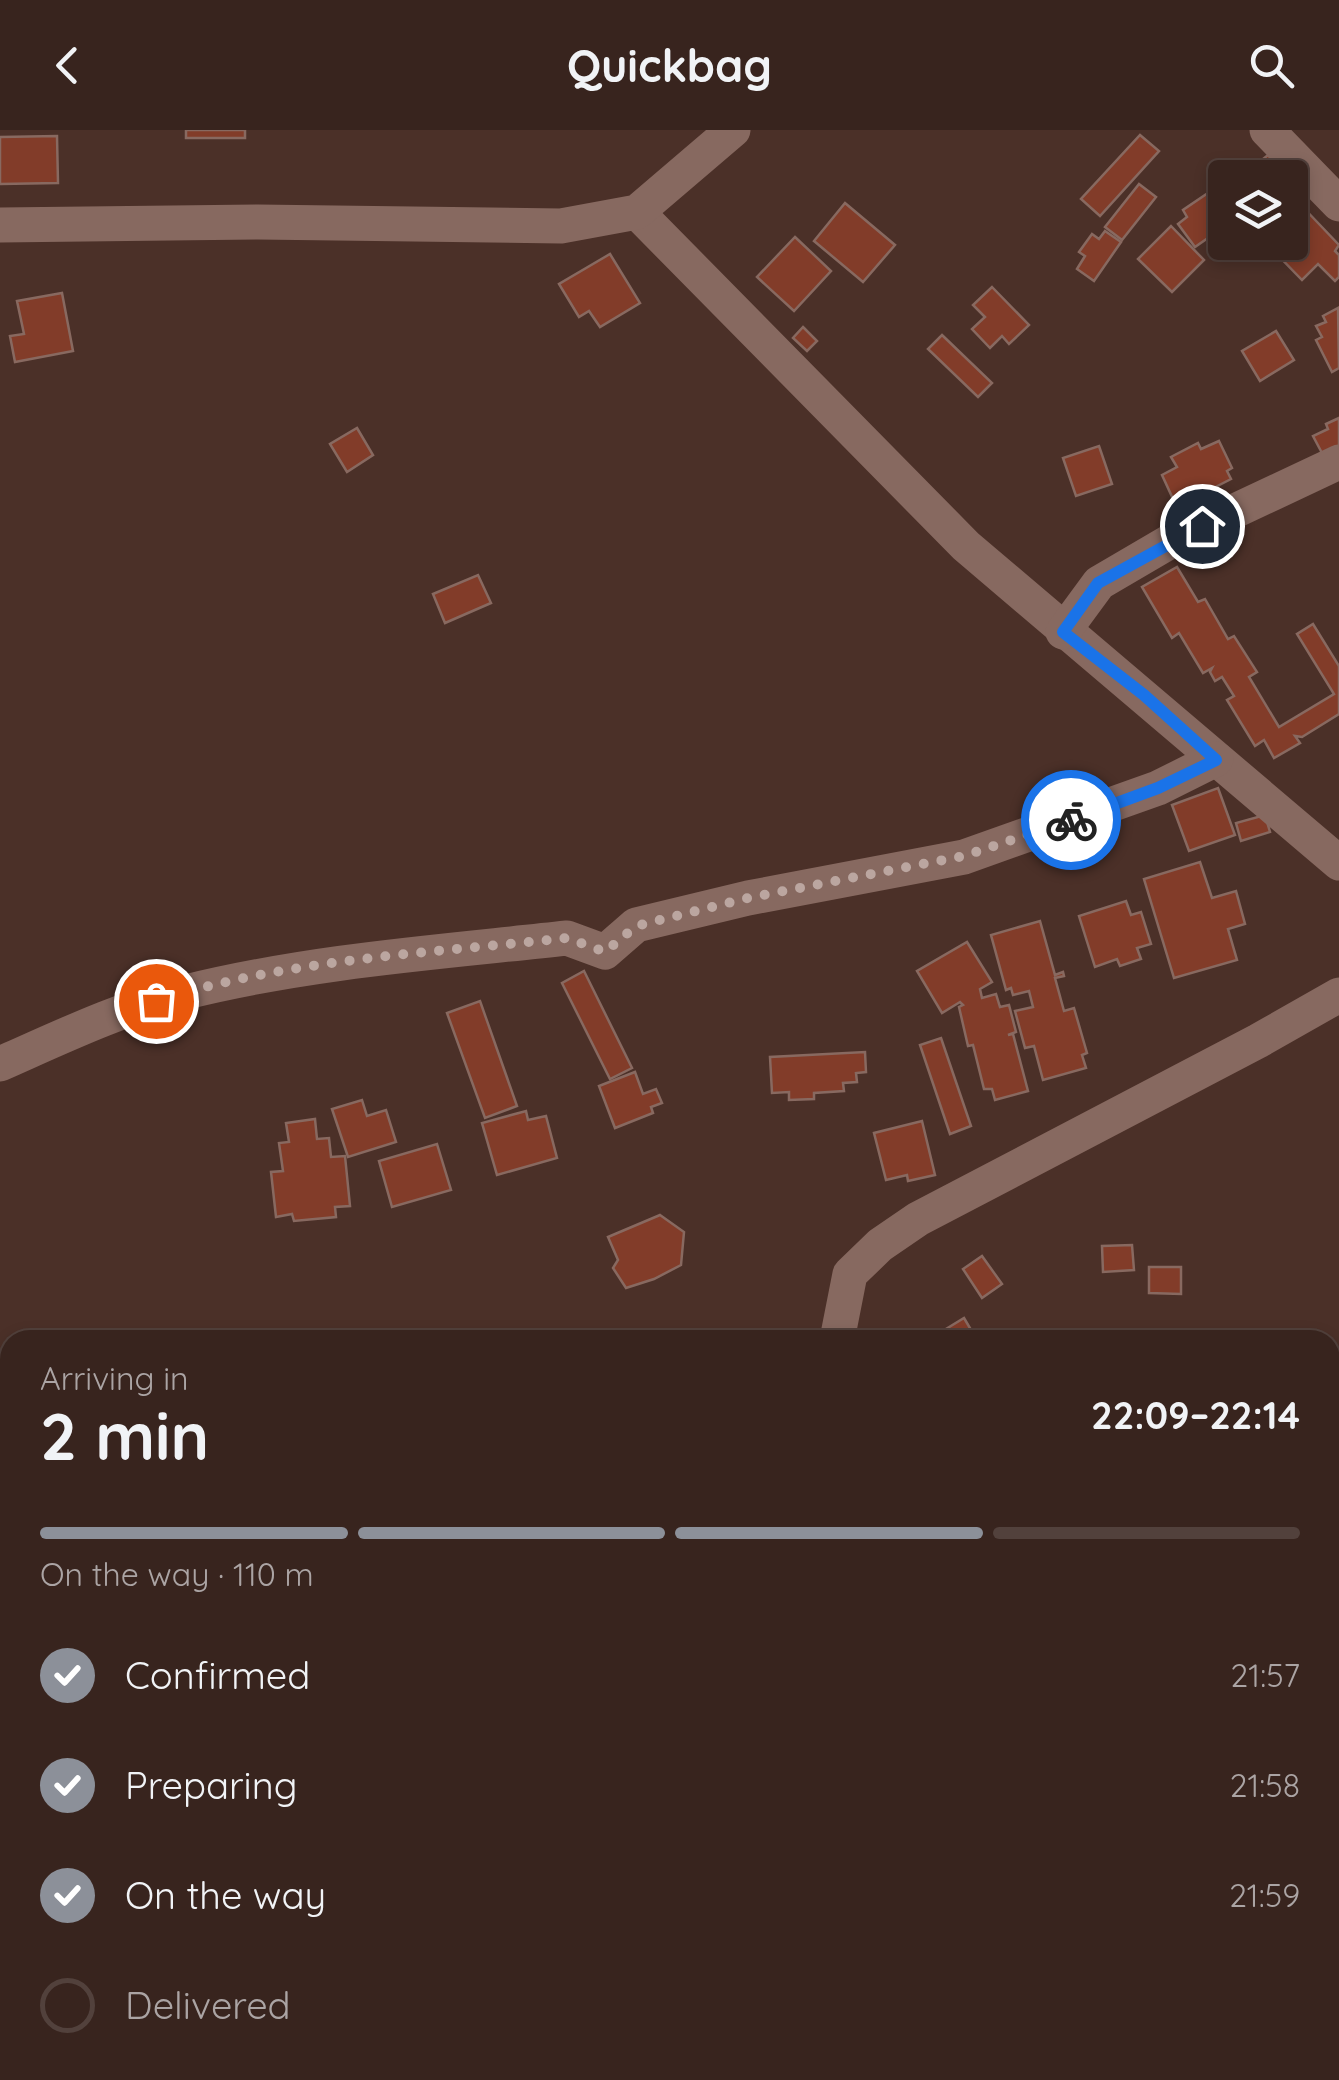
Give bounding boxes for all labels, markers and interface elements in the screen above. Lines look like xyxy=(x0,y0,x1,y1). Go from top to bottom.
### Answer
text: Quickbag xyxy=(567,37,772,93)
icon: back xyxy=(40,38,95,93)
icon: search xyxy=(1244,38,1299,93)
map controls xyxy=(1208,160,1308,260)
button: layers xyxy=(1208,160,1308,260)
pin xyxy=(1160,484,1245,569)
icon: home xyxy=(1175,499,1230,554)
courier xyxy=(1021,770,1121,870)
icon: bike xyxy=(1044,793,1099,848)
pin xyxy=(114,959,199,1044)
icon: bag xyxy=(129,974,184,1029)
text: Arriving in xyxy=(40,1358,189,1398)
text: 22:09–22:14 xyxy=(1091,1391,1300,1439)
text: 2 min xyxy=(40,1395,209,1476)
text: On the way · 110 m xyxy=(40,1554,314,1594)
icon: check xyxy=(40,1648,95,1703)
text: Confirmed xyxy=(125,1651,310,1699)
text: 21:57 xyxy=(1231,1655,1300,1695)
icon: check xyxy=(40,1758,95,1813)
text: Preparing xyxy=(125,1761,297,1809)
text: 21:58 xyxy=(1230,1765,1300,1805)
icon: check xyxy=(40,1868,95,1923)
text: On the way xyxy=(125,1871,326,1919)
text: 21:59 xyxy=(1229,1875,1300,1915)
text: Delivered xyxy=(125,1981,291,2029)

